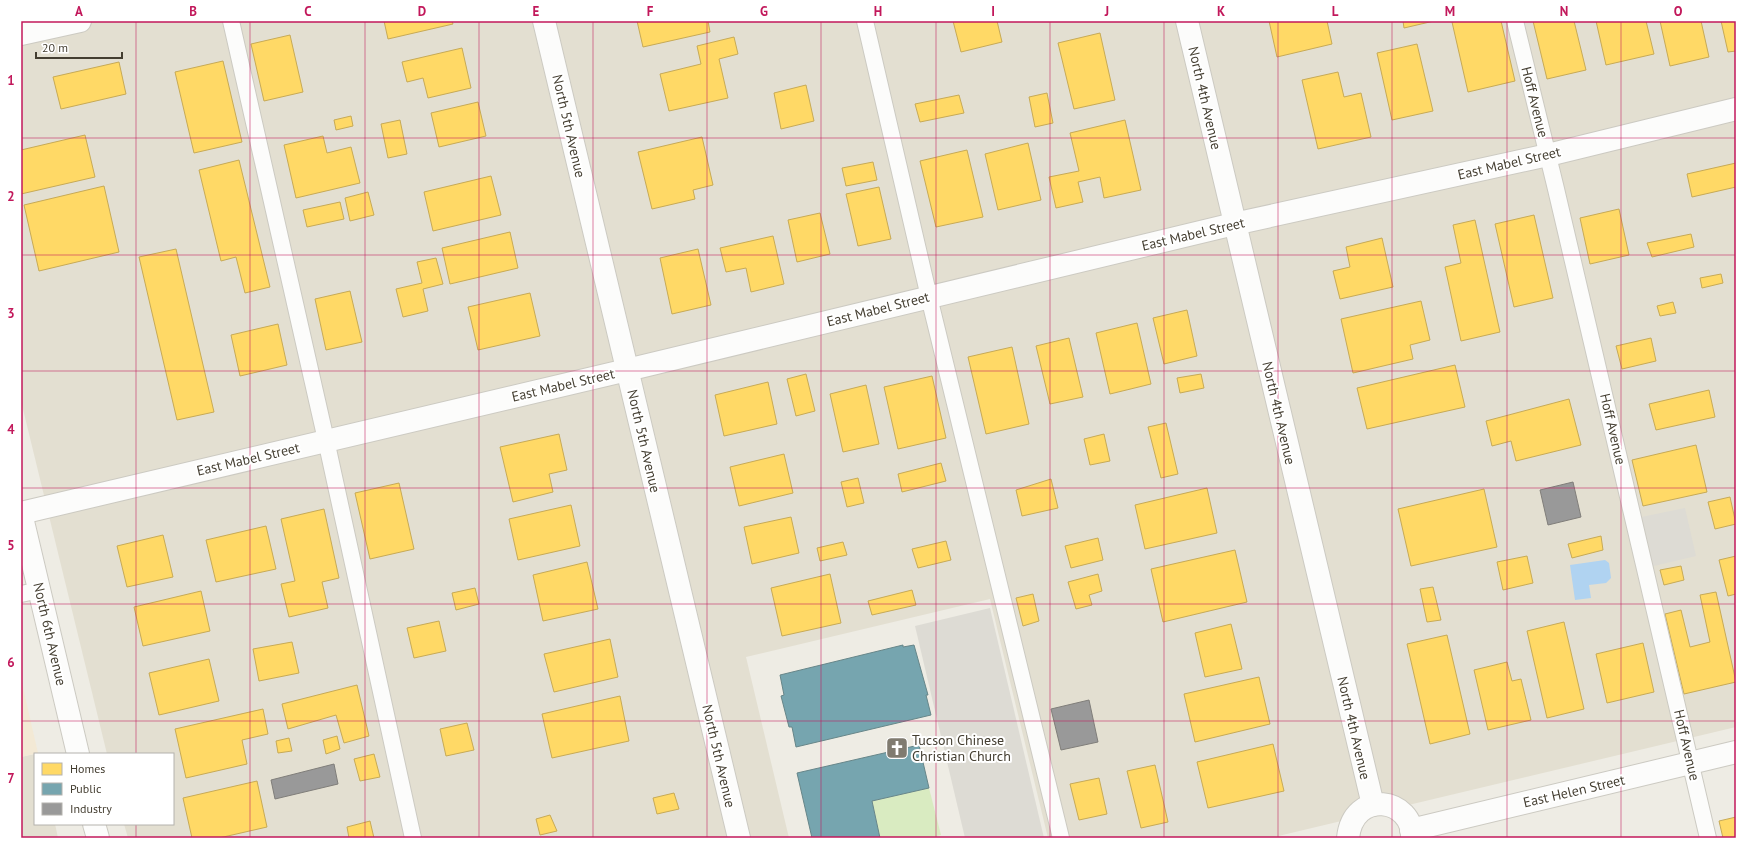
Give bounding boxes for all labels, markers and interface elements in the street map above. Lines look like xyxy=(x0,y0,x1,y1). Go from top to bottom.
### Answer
text: A xyxy=(75,3,83,20)
text: B xyxy=(189,3,197,20)
text: C xyxy=(304,3,312,20)
text: D xyxy=(418,3,426,20)
text: E xyxy=(533,3,540,20)
text: F xyxy=(647,3,654,20)
text: G xyxy=(760,3,768,20)
text: H xyxy=(874,3,882,20)
text: I xyxy=(991,3,995,20)
text: J xyxy=(1104,3,1109,20)
text: K xyxy=(1217,3,1225,20)
text: L xyxy=(1332,3,1339,20)
text: M xyxy=(1445,3,1455,20)
text: N xyxy=(1560,3,1568,20)
text: O xyxy=(1674,3,1683,20)
scale bar xyxy=(36,34,122,60)
text: 20 m xyxy=(42,40,68,55)
street label: North 4th Avenue xyxy=(1184,45,1226,151)
street label: Hoff Avenue xyxy=(1517,65,1553,139)
text: 1 xyxy=(7,72,15,89)
street label: North 5th Avenue xyxy=(548,73,590,179)
street label: East Mabel Street xyxy=(1456,142,1562,184)
text: 2 xyxy=(7,188,15,205)
street label: East Mabel Street xyxy=(1140,213,1246,255)
street label: East Mabel Street xyxy=(825,287,931,330)
text: 3 xyxy=(7,305,15,322)
street label: North 4th Avenue xyxy=(1258,360,1300,466)
street label: East Mabel Street xyxy=(510,364,616,406)
street label: North 5th Avenue xyxy=(623,388,665,494)
street label: Hoff Avenue xyxy=(1596,392,1630,466)
text: 4 xyxy=(7,421,15,438)
street label: East Mabel Street xyxy=(195,438,301,480)
text: 5 xyxy=(7,537,15,554)
street label: North 6th Avenue xyxy=(29,581,71,687)
text: 6 xyxy=(7,654,15,671)
street label: North 4th Avenue xyxy=(1333,675,1375,781)
street label: North 5th Avenue xyxy=(698,703,740,809)
street label: Hoff Avenue xyxy=(1670,708,1704,782)
place label: Tucson Chinese Christian Church xyxy=(912,731,1011,765)
church icon: Tucson Chinese Christian Church xyxy=(884,735,910,761)
legend xyxy=(34,753,174,825)
text: Homes xyxy=(70,761,105,776)
text: 7 xyxy=(7,770,15,787)
street label: East Helen Street xyxy=(1521,771,1627,811)
text: Public xyxy=(70,781,102,796)
text: Industry xyxy=(70,801,112,816)

